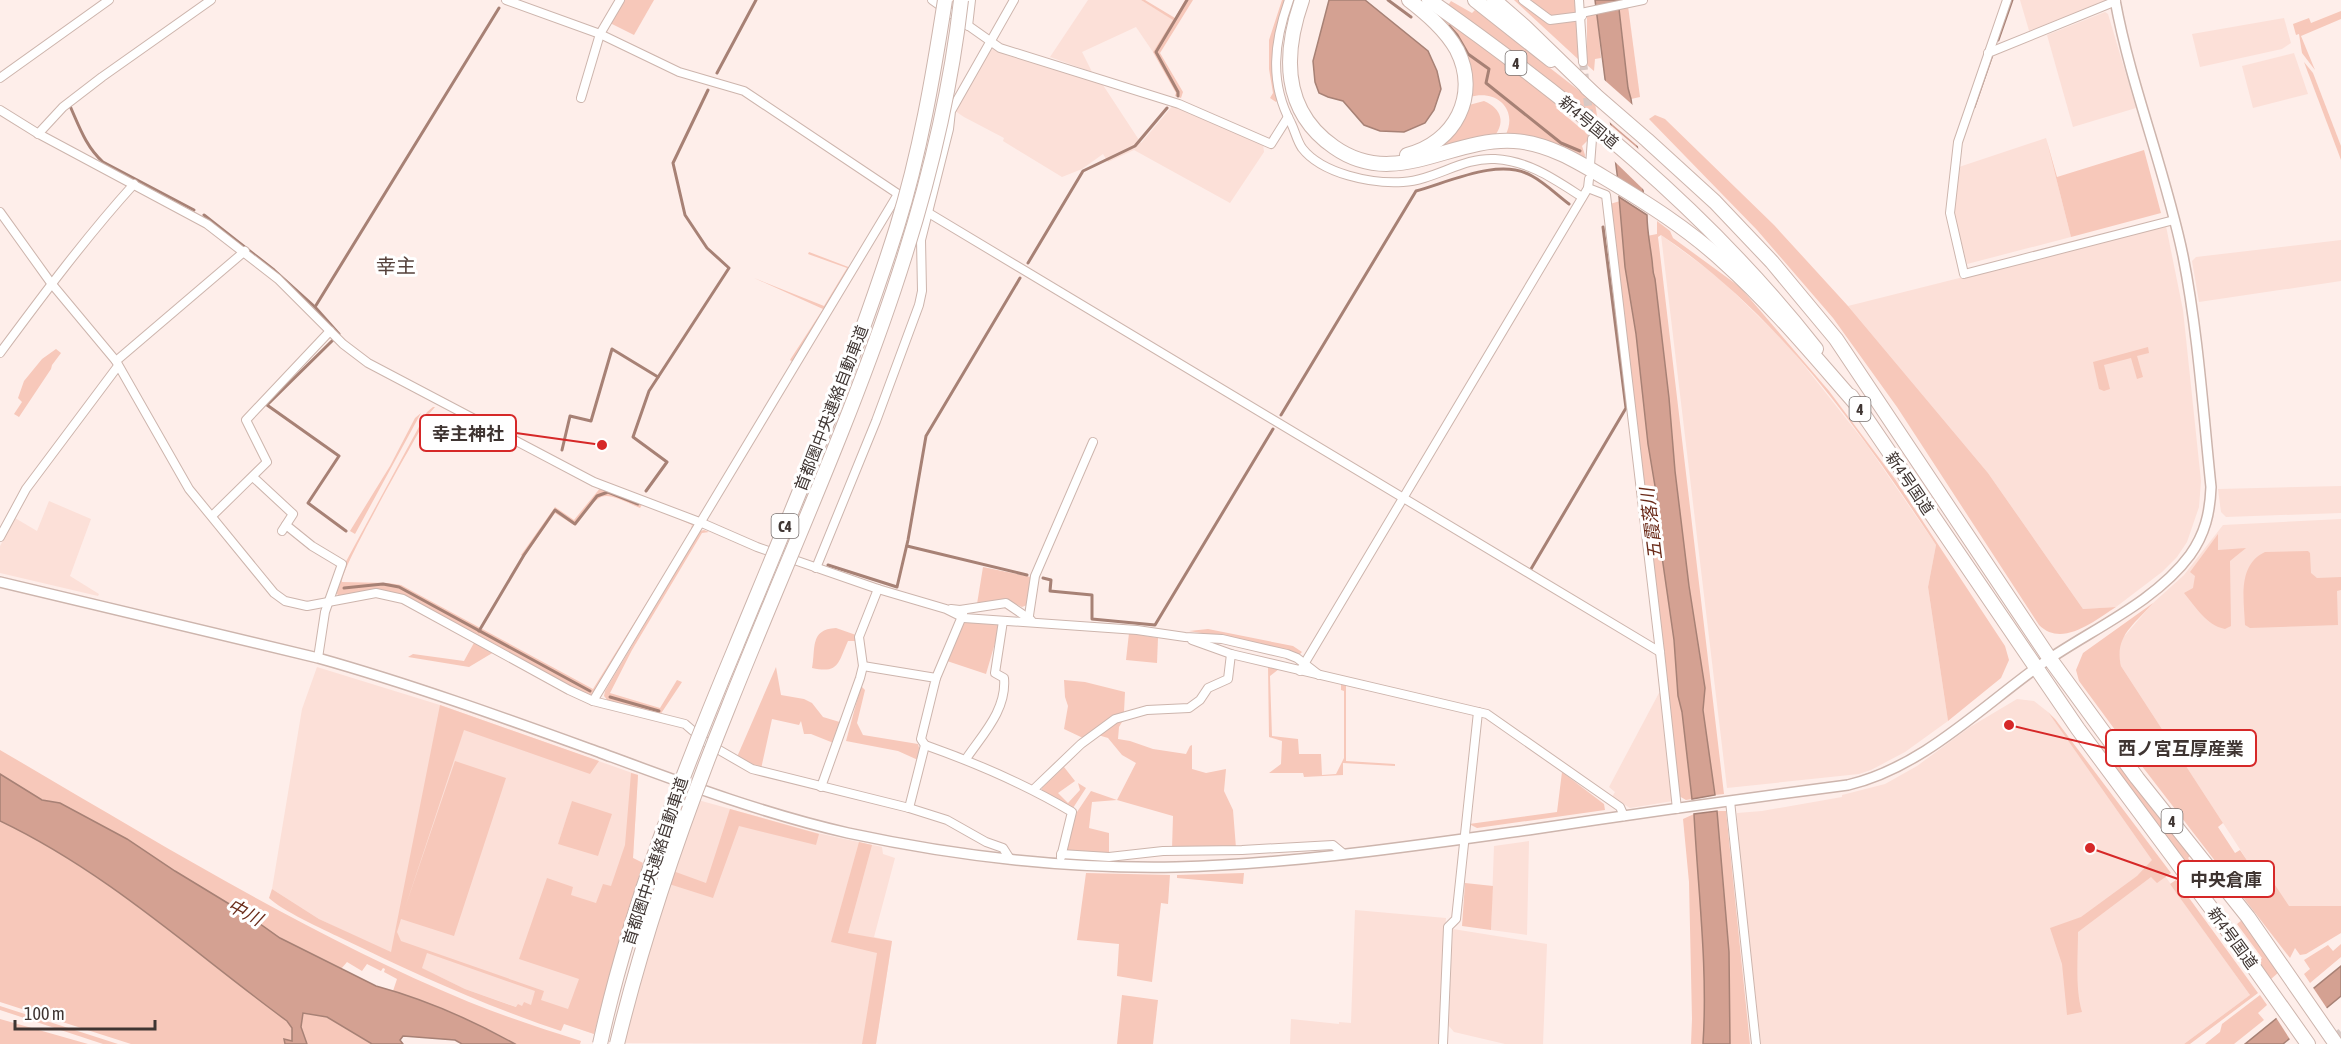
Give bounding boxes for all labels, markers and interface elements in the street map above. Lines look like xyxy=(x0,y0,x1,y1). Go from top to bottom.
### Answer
road number: 4 xyxy=(1506,51,1526,75)
street label: 新4号国道 xyxy=(1556,92,1622,152)
district label: 幸主 xyxy=(376,254,416,277)
street label: 首都圏中央連絡自動車道 xyxy=(791,323,871,493)
road number: 4 xyxy=(1850,397,1870,421)
callout: 幸主神社 xyxy=(420,415,516,451)
text: 幸主神社 xyxy=(432,423,504,444)
street label: 新4号国道 xyxy=(1883,448,1937,518)
water label: 五霞落川 xyxy=(1636,485,1666,561)
road number: C4 xyxy=(772,514,798,538)
callout: 西ノ宮互厚産業 xyxy=(2106,730,2256,766)
text: 西ノ宮互厚産業 xyxy=(2118,738,2244,759)
street label: 首都圏中央連絡自動車道 xyxy=(619,775,691,947)
road number: 4 xyxy=(2162,809,2182,833)
callout: 中央倉庫 xyxy=(2178,861,2274,897)
text: 中央倉庫 xyxy=(2190,869,2262,890)
water label: 中川 xyxy=(224,894,268,931)
street label: 新4号国道 xyxy=(2205,904,2261,972)
scale bar xyxy=(15,993,154,1031)
text: 100 m xyxy=(24,1003,65,1024)

